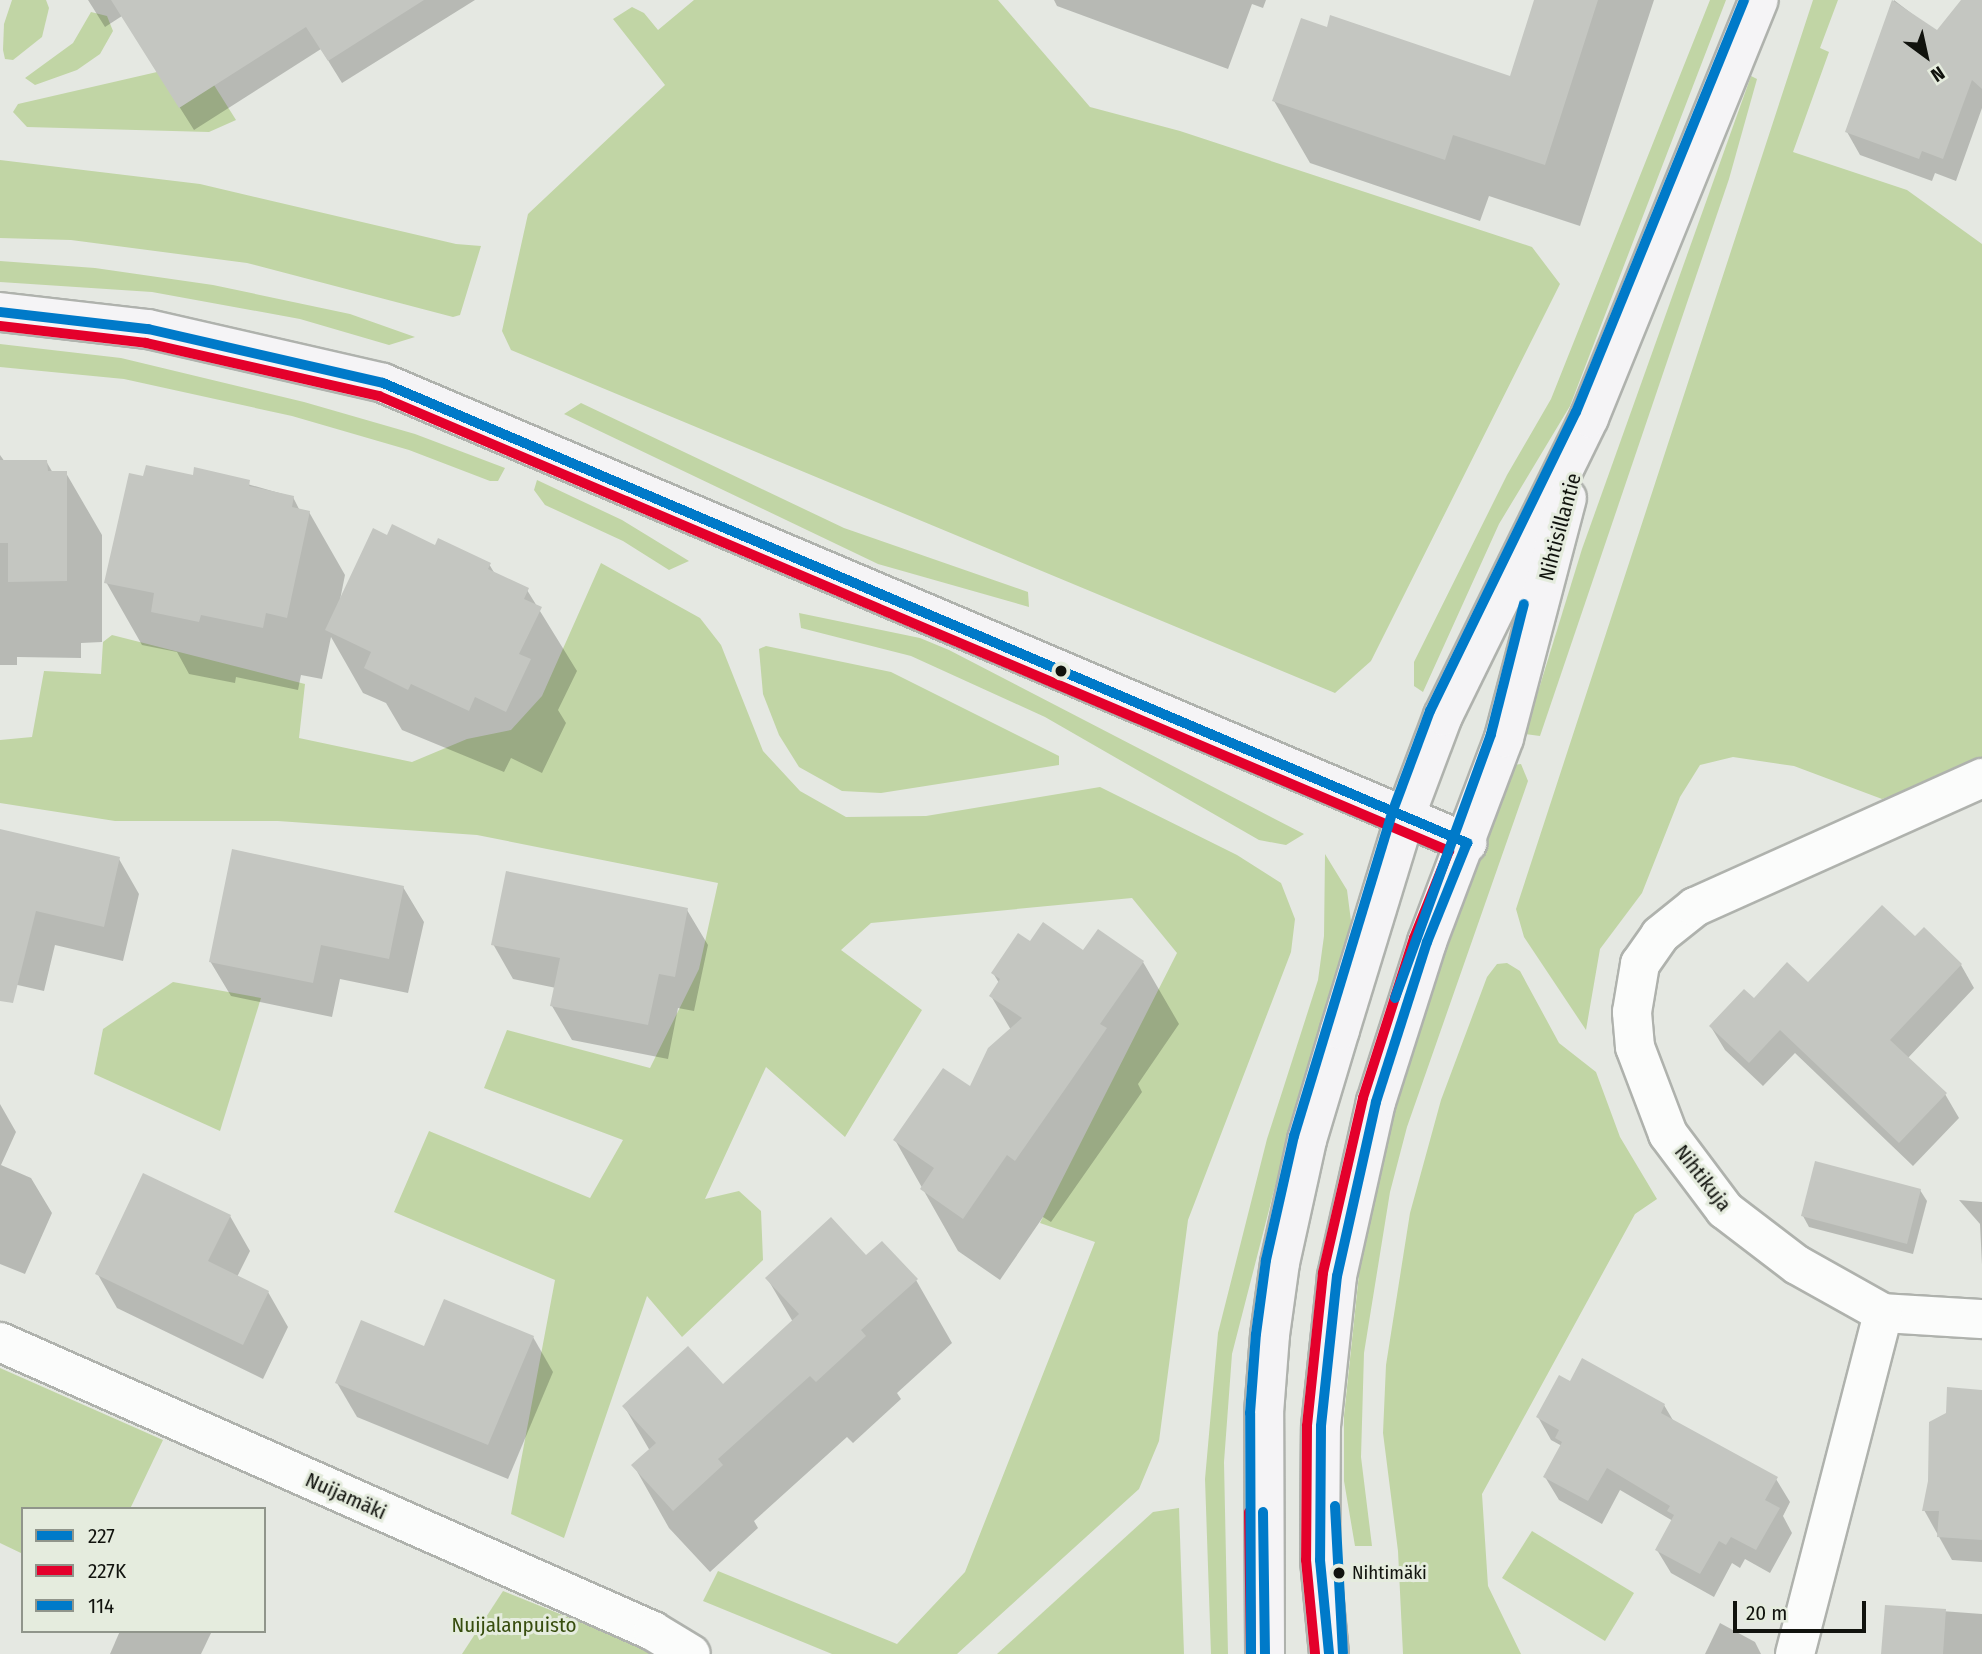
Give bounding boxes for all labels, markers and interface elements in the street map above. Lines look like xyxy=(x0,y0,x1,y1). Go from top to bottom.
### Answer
north arrow xyxy=(1891,21,1961,91)
text: N xyxy=(1927,61,1949,87)
street label: Nihtisillantie xyxy=(1534,470,1586,584)
unlabelled marker xyxy=(1054,664,1068,678)
street label: Nihtikuja xyxy=(1669,1140,1737,1216)
street label: Nuijamäki xyxy=(302,1467,390,1525)
legend xyxy=(21,1507,266,1633)
text: 227 xyxy=(88,1523,115,1549)
text: 227K xyxy=(88,1558,126,1584)
place label: Nihtimäki xyxy=(1352,1562,1427,1584)
marker: Nihtimäki xyxy=(1332,1566,1346,1580)
scale bar xyxy=(1737,1588,1870,1632)
text: 114 xyxy=(88,1593,114,1619)
text: 20 m xyxy=(1746,1600,1787,1626)
park label: Nuijalanpuisto xyxy=(451,1612,577,1638)

